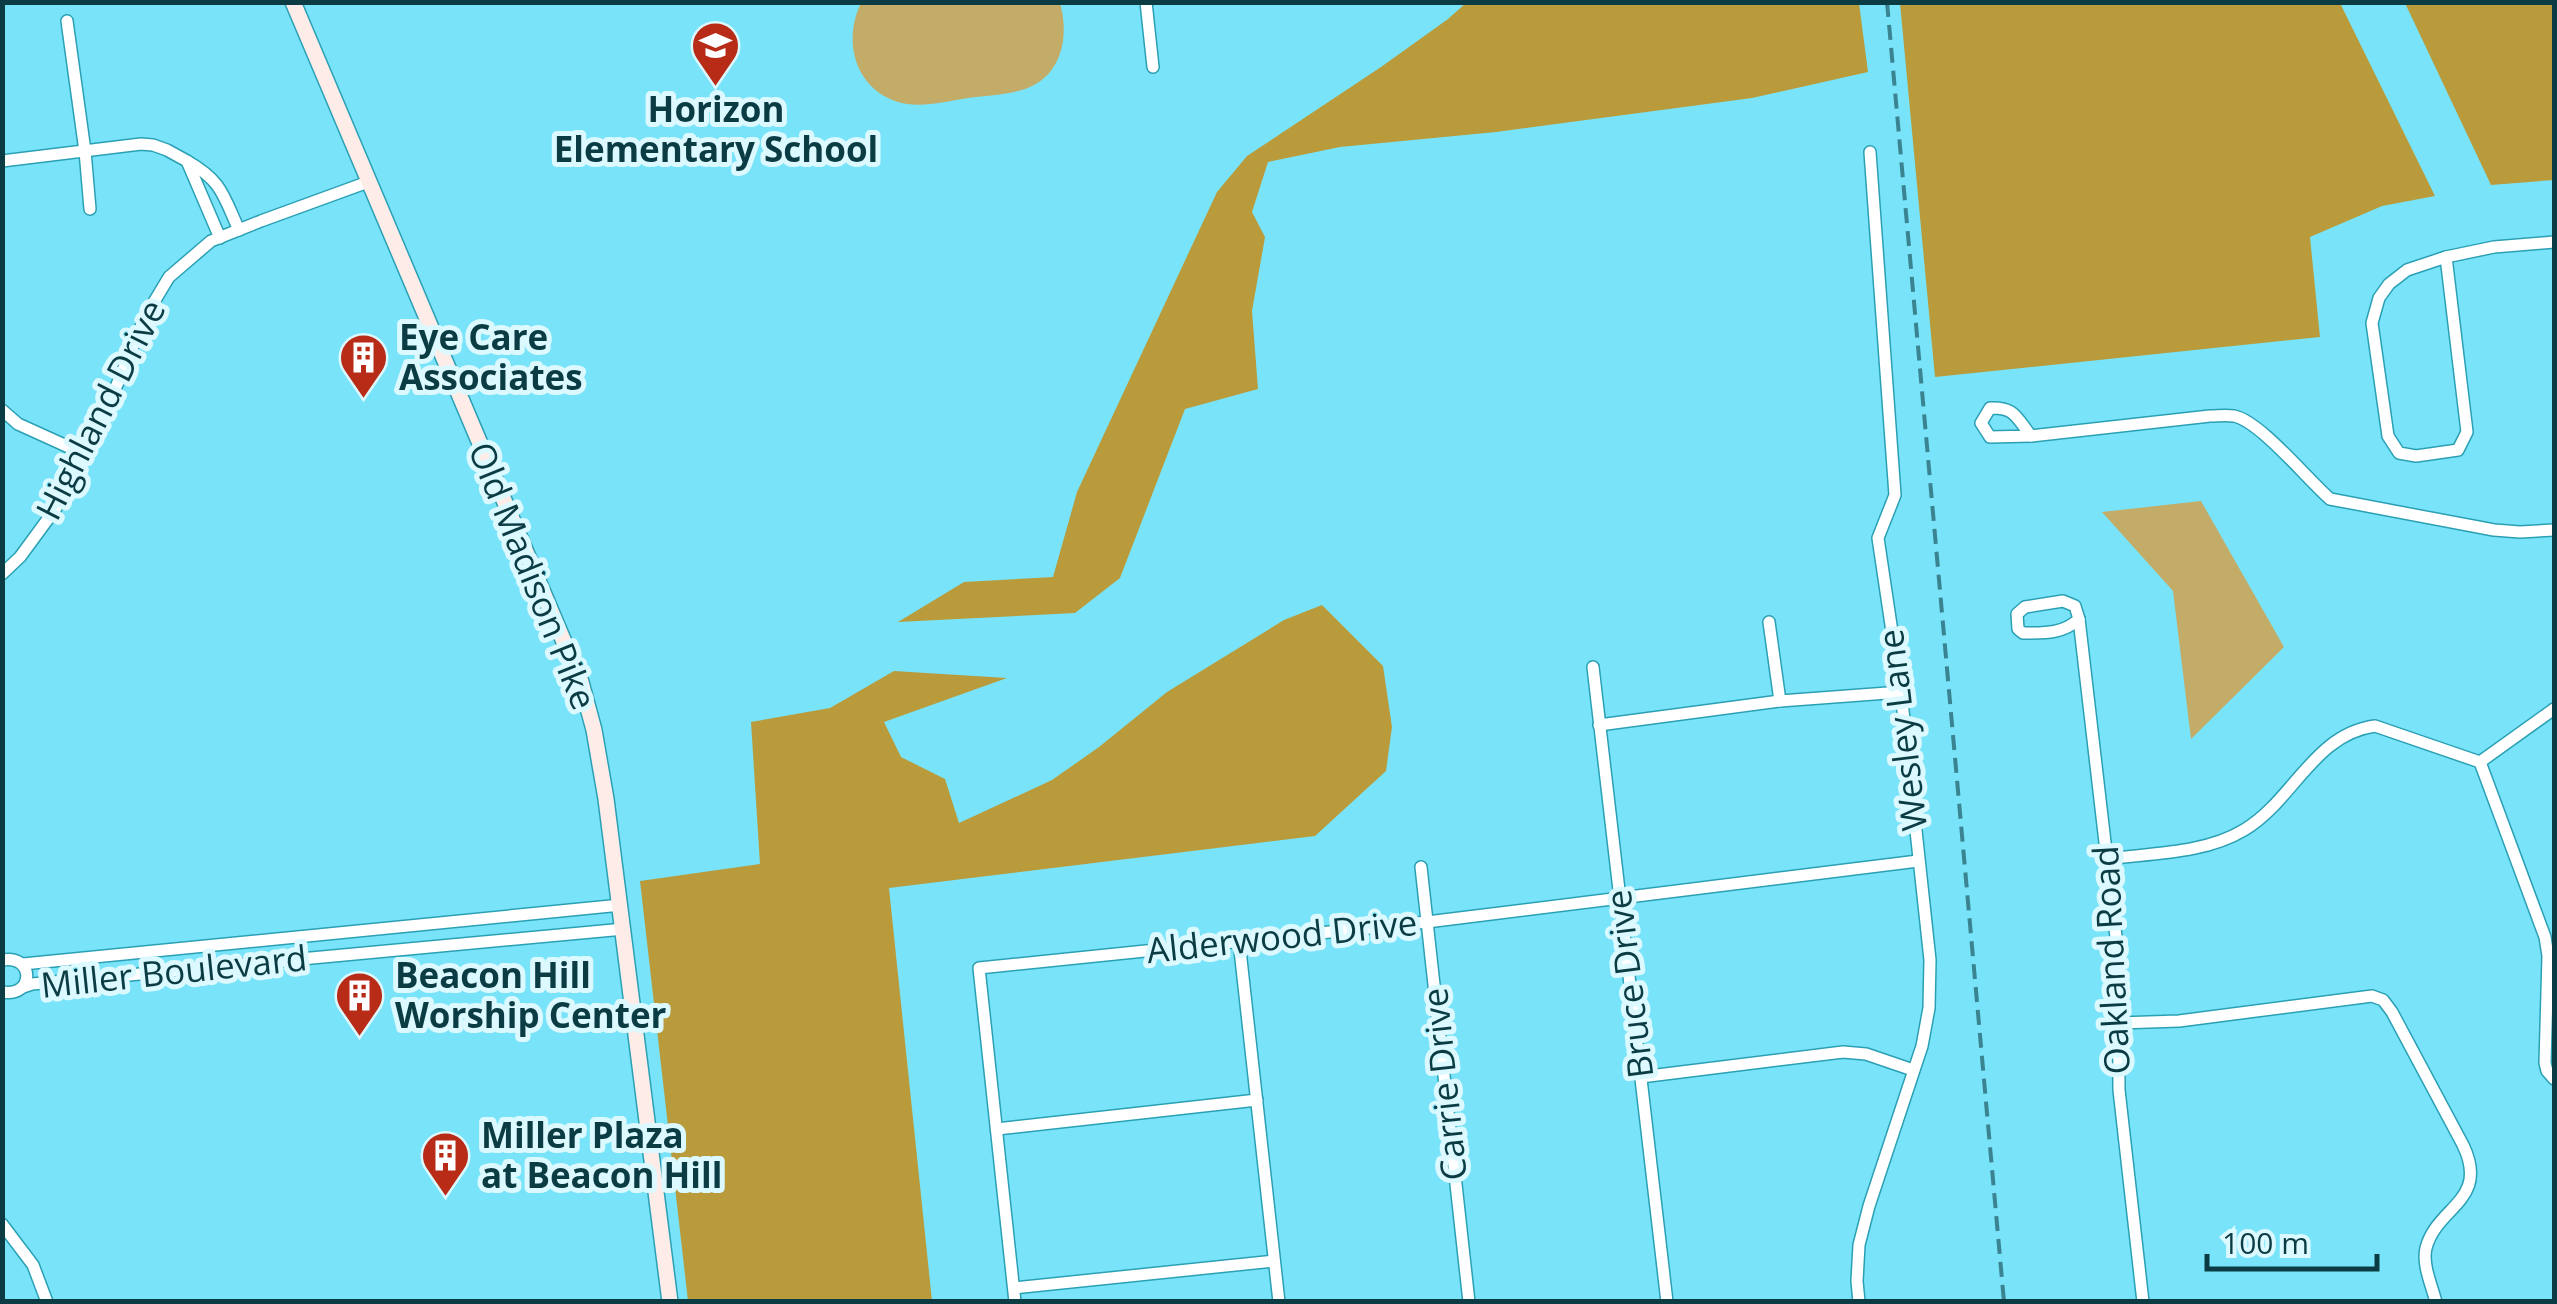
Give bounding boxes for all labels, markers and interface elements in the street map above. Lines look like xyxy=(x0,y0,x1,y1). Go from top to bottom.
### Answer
school or university icon: Horizon Elementary School xyxy=(690,20,742,88)
place label: Horizon Elementary School xyxy=(554,85,878,172)
street label: Highland Drive xyxy=(24,291,175,527)
place label: Eye Care Associates xyxy=(399,313,583,400)
building icon: Eye Care Associates xyxy=(338,332,390,400)
street label: Old Madison Pike xyxy=(458,435,608,716)
street label: Wesley Lane xyxy=(1866,627,1937,834)
street label: Oakland Road xyxy=(2081,845,2140,1076)
street label: Bruce Drive xyxy=(1594,887,1663,1081)
street label: Alderwood Drive xyxy=(1144,898,1419,973)
street label: Miller Boulevard xyxy=(38,933,309,1008)
place label: Beacon Hill Worship Center xyxy=(395,951,667,1038)
building icon: Beacon Hill Worship Center xyxy=(334,970,386,1038)
street label: Carrie Drive xyxy=(1410,986,1477,1183)
place label: Miller Plaza at Beacon Hill xyxy=(481,1111,722,1198)
building icon: Miller Plaza at Beacon Hill xyxy=(420,1130,472,1198)
scale bar xyxy=(2207,1209,2377,1271)
text: 100 m xyxy=(2222,1222,2309,1263)

